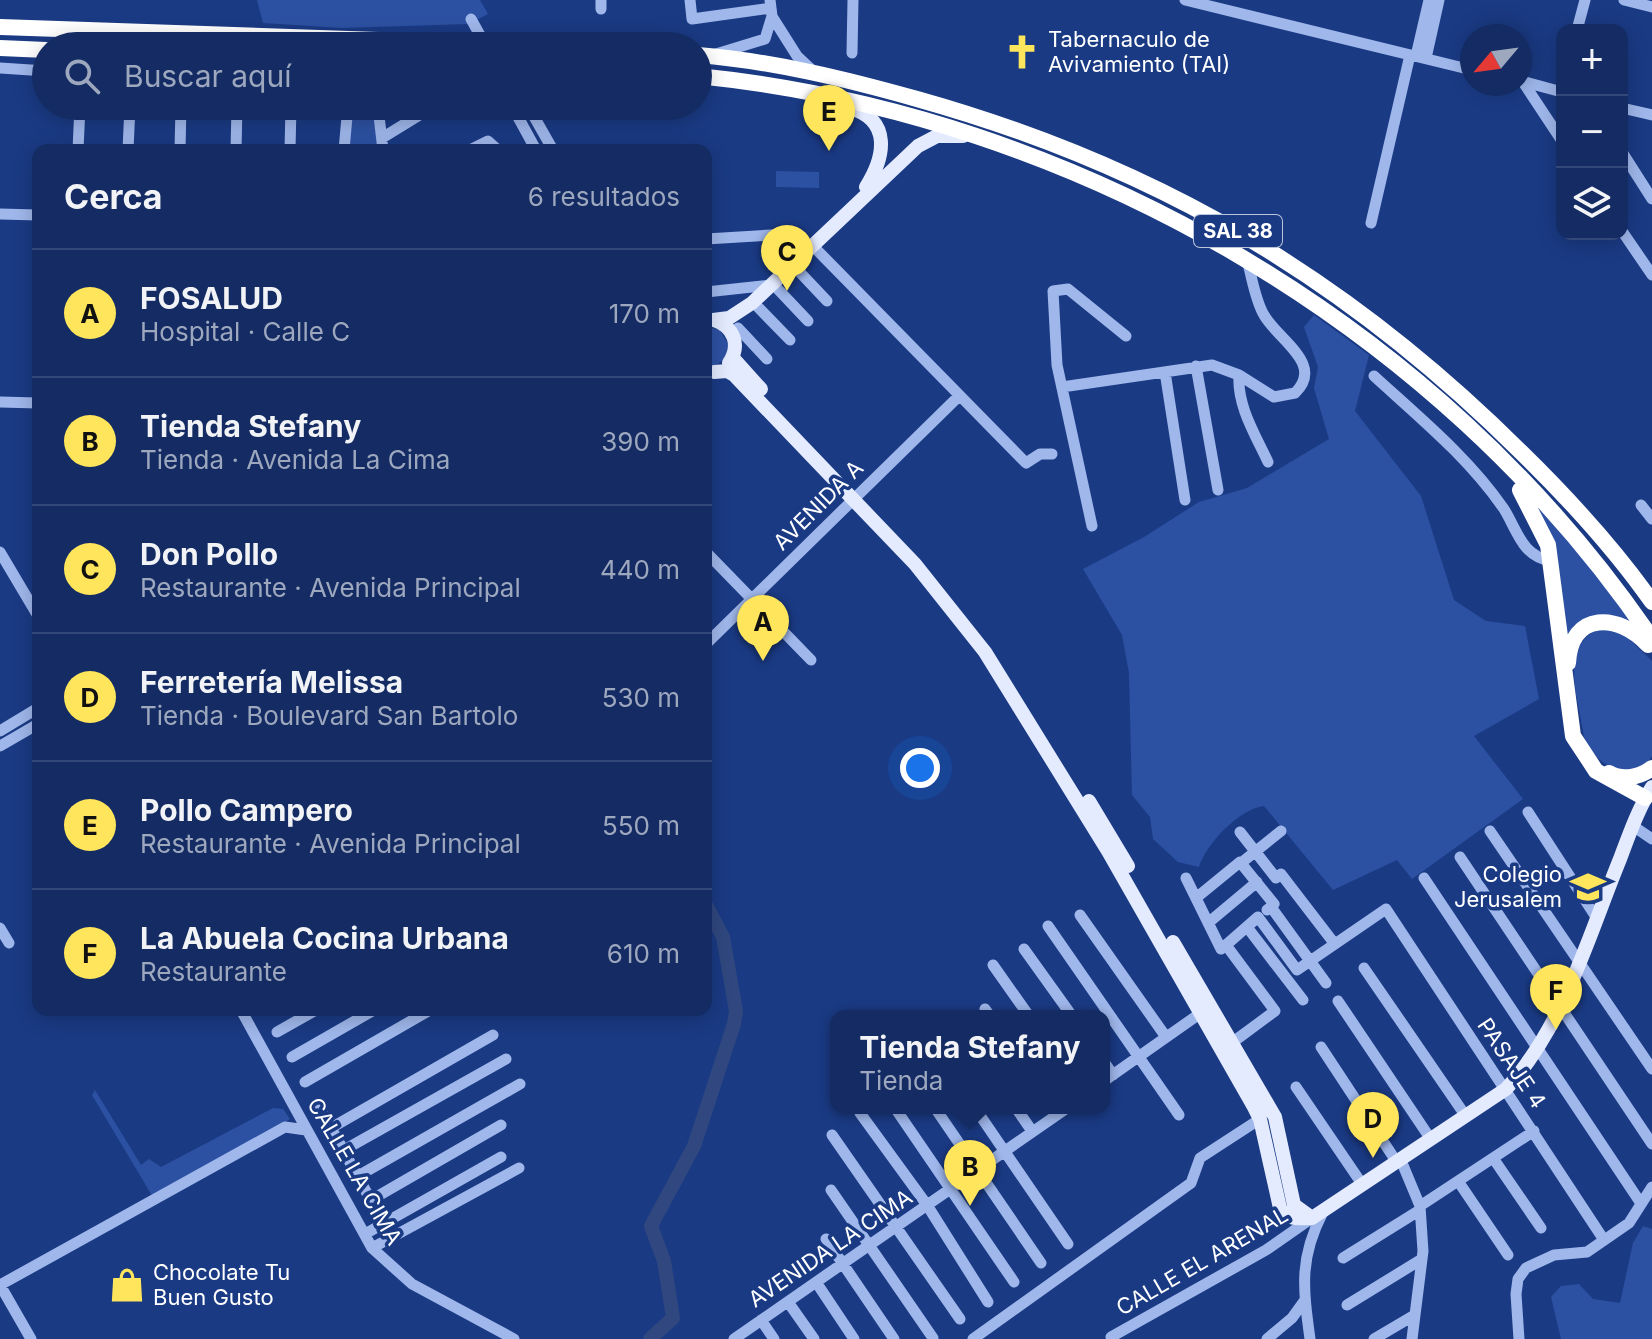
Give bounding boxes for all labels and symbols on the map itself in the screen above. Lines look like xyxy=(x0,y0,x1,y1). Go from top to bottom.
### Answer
north arrow xyxy=(1460,24,1532,96)
place label: Tabernaculo de Avivamiento (TAI) xyxy=(1048,26,1230,77)
church icon: Tabernaculo de Avivamiento (TAI) xyxy=(1003,33,1041,71)
pin: E xyxy=(803,85,855,151)
road number: SAL 38 xyxy=(1194,215,1282,247)
pin: C xyxy=(761,225,813,291)
street label: AVENIDA A xyxy=(768,455,868,555)
pin: A xyxy=(737,595,789,661)
your location xyxy=(900,748,940,788)
place label: Colegio Jerusalem xyxy=(1454,861,1562,912)
school or university icon: Colegio Jerusalem xyxy=(1569,868,1607,906)
pin: F xyxy=(1530,964,1582,1030)
street label: PASAJE 4 xyxy=(1472,1013,1552,1113)
pin: D xyxy=(1347,1092,1399,1158)
street label: CALLE LA CIMA xyxy=(302,1093,408,1249)
pin: B xyxy=(944,1140,996,1206)
street label: AVENIDA LA CIMA xyxy=(743,1184,917,1312)
street label: CALLE EL ARENAL xyxy=(1112,1201,1292,1321)
place label: Chocolate Tu Buen Gusto xyxy=(153,1259,290,1310)
shop icon: Chocolate Tu Buen Gusto xyxy=(108,1266,146,1304)

